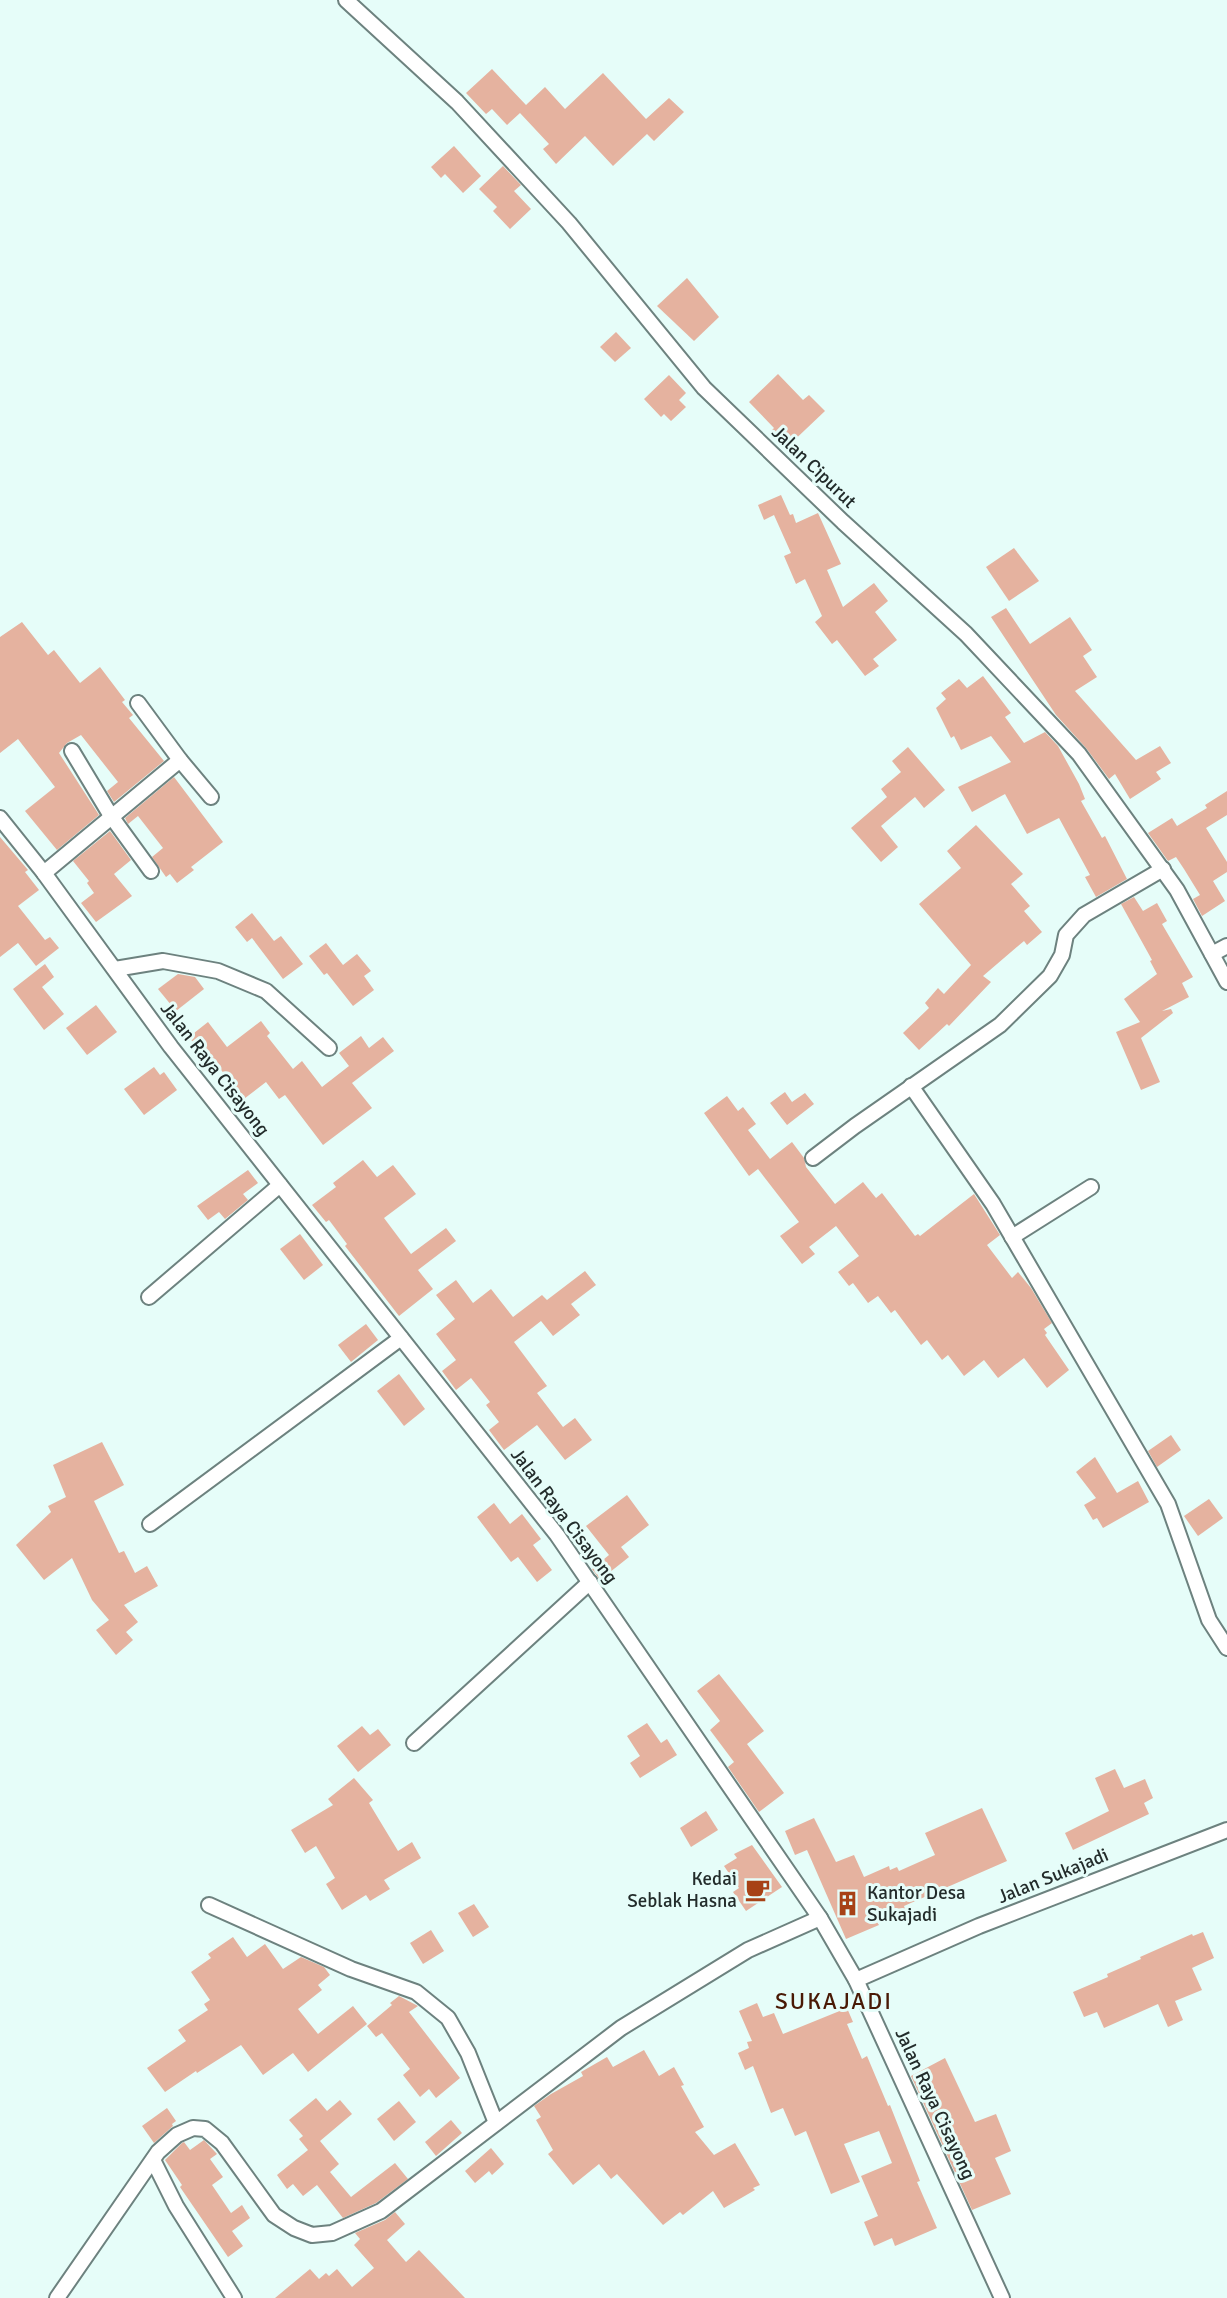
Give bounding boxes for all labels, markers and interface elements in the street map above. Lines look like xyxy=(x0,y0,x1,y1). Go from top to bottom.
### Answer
street label: Jalan Cipurut xyxy=(767,421,862,514)
street label: Jalan Raya Cisayong xyxy=(155,997,275,1141)
street label: Jalan Raya Cisayong xyxy=(505,1443,623,1589)
street label: Jalan Sukajadi xyxy=(994,1843,1112,1909)
place label: Kedai Seblak Hasna xyxy=(627,1867,737,1913)
cafe icon: Kedai Seblak Hasna xyxy=(743,1876,771,1904)
place label: Kantor Desa Sukajadi xyxy=(867,1881,966,1927)
building icon: Kantor Desa Sukajadi xyxy=(833,1890,861,1918)
district label: SUKAJADI xyxy=(775,1987,893,2016)
street label: Jalan Raya Cisayong xyxy=(890,2025,980,2183)

